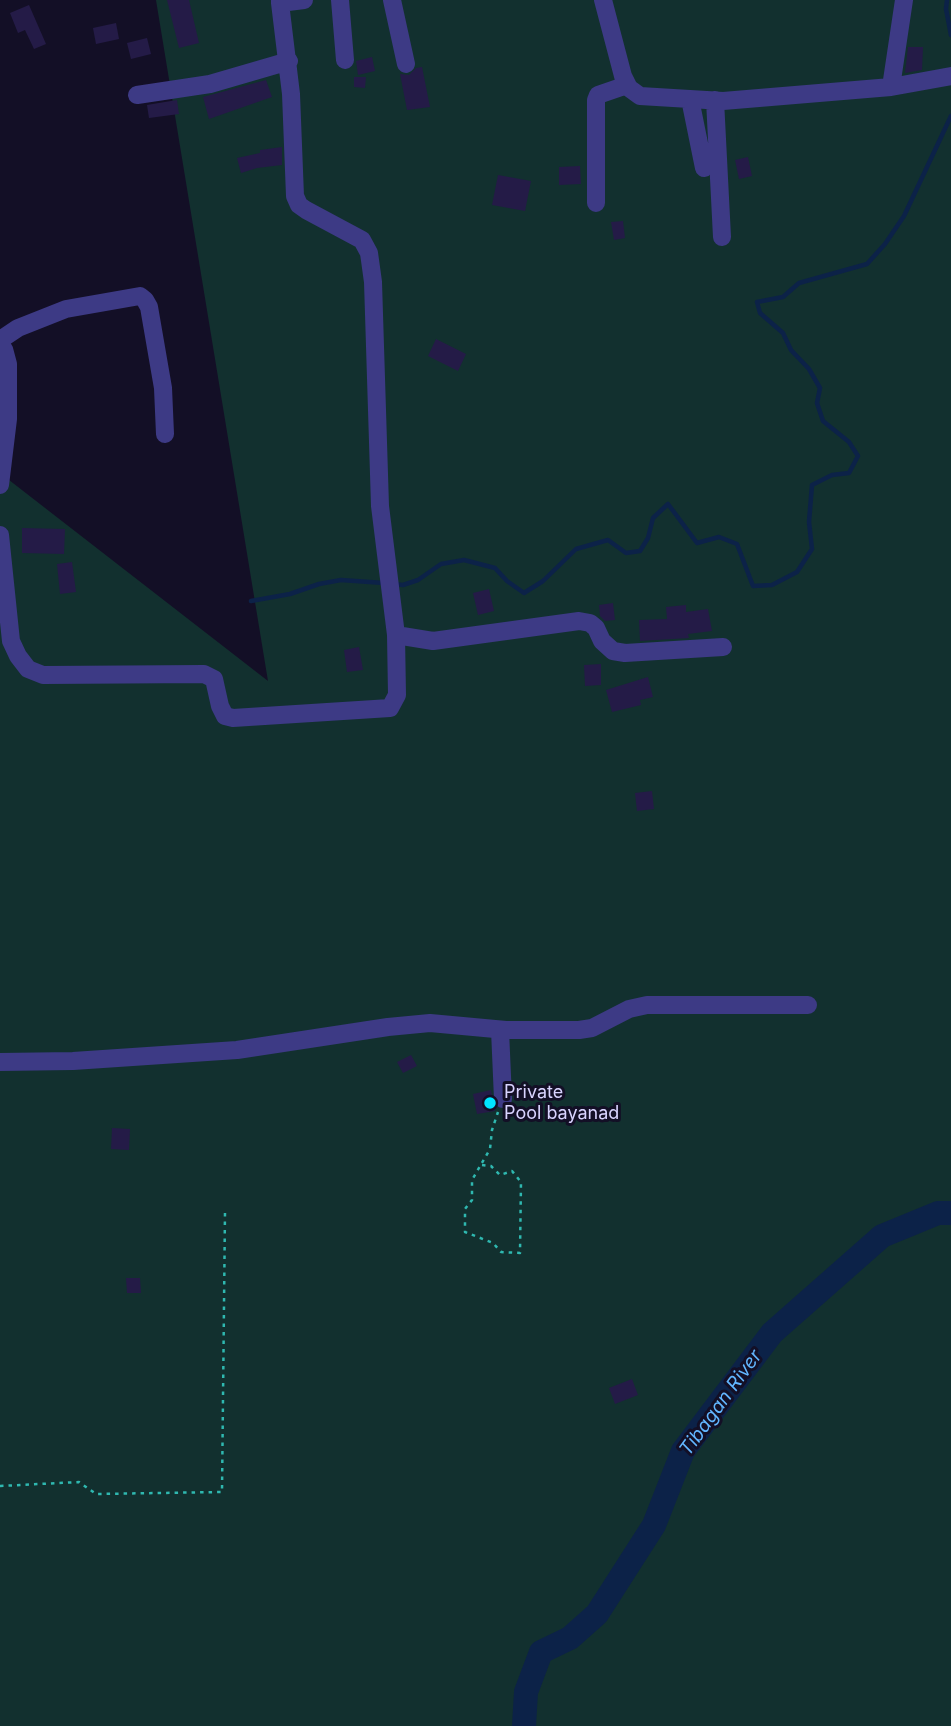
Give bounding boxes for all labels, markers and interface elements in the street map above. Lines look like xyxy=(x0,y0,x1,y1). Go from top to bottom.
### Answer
place label: Private Pool bayanad xyxy=(504,1082,619,1124)
marker: Private Pool bayanad xyxy=(482,1095,498,1111)
water label: Tibagan River xyxy=(675,1346,767,1460)

